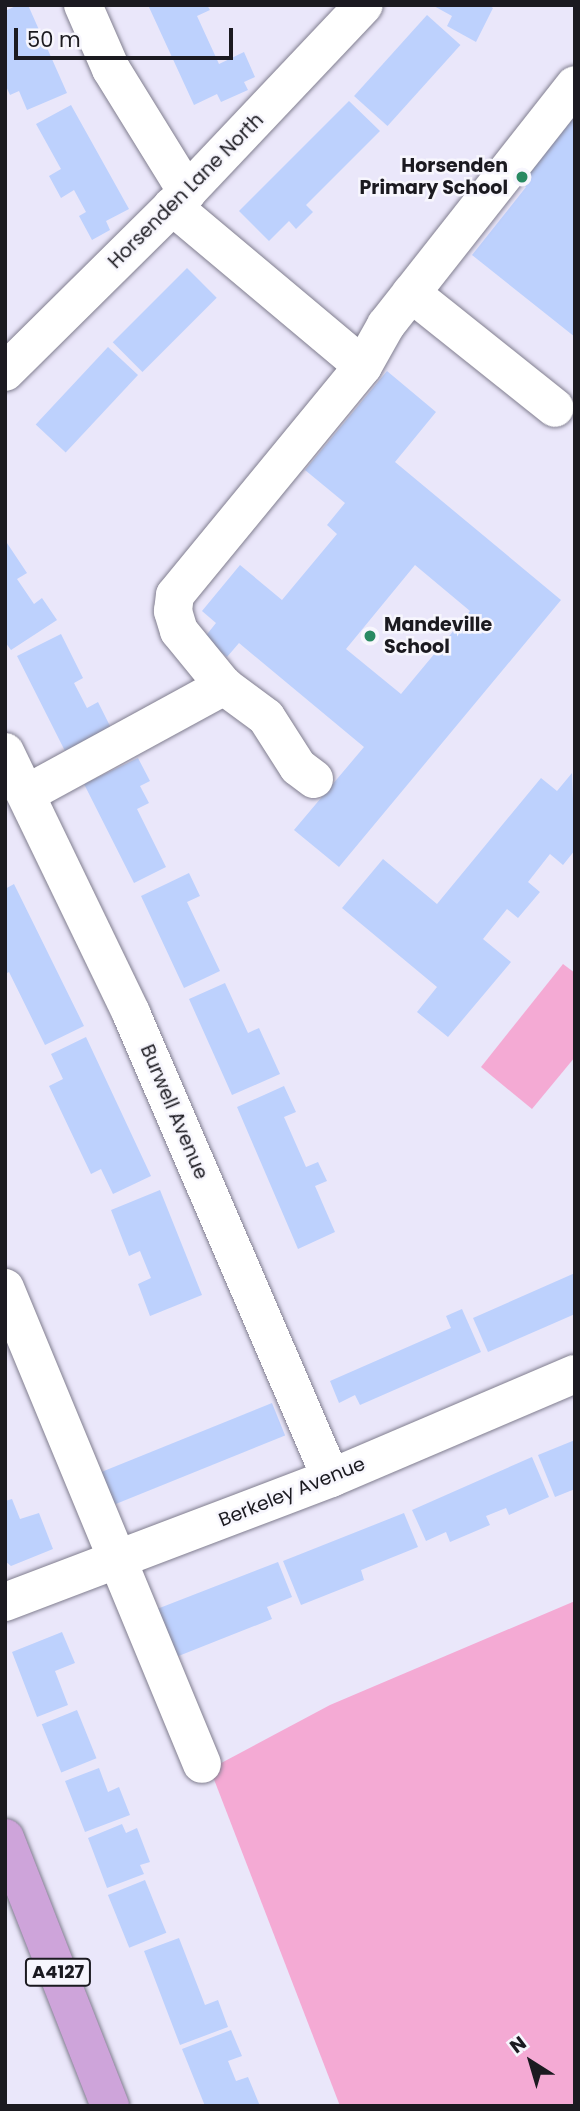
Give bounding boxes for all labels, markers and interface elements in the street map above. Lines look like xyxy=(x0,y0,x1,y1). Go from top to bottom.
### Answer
scale bar xyxy=(18,14,236,58)
text: 50 m xyxy=(27,25,81,54)
street label: Horsenden Lane North xyxy=(104,109,268,273)
place label: Horsenden Primary School xyxy=(359,155,508,199)
marker: Horsenden Primary School xyxy=(514,169,530,185)
place label: Mandeville School xyxy=(384,614,492,658)
marker: Mandeville School xyxy=(362,628,378,644)
street label: Burwell Avenue xyxy=(135,1041,213,1183)
street label: Berkeley Avenue xyxy=(216,1452,368,1532)
road number: A4127 xyxy=(25,1958,91,1986)
north arrow xyxy=(496,2027,566,2097)
text: N xyxy=(504,2030,532,2060)

